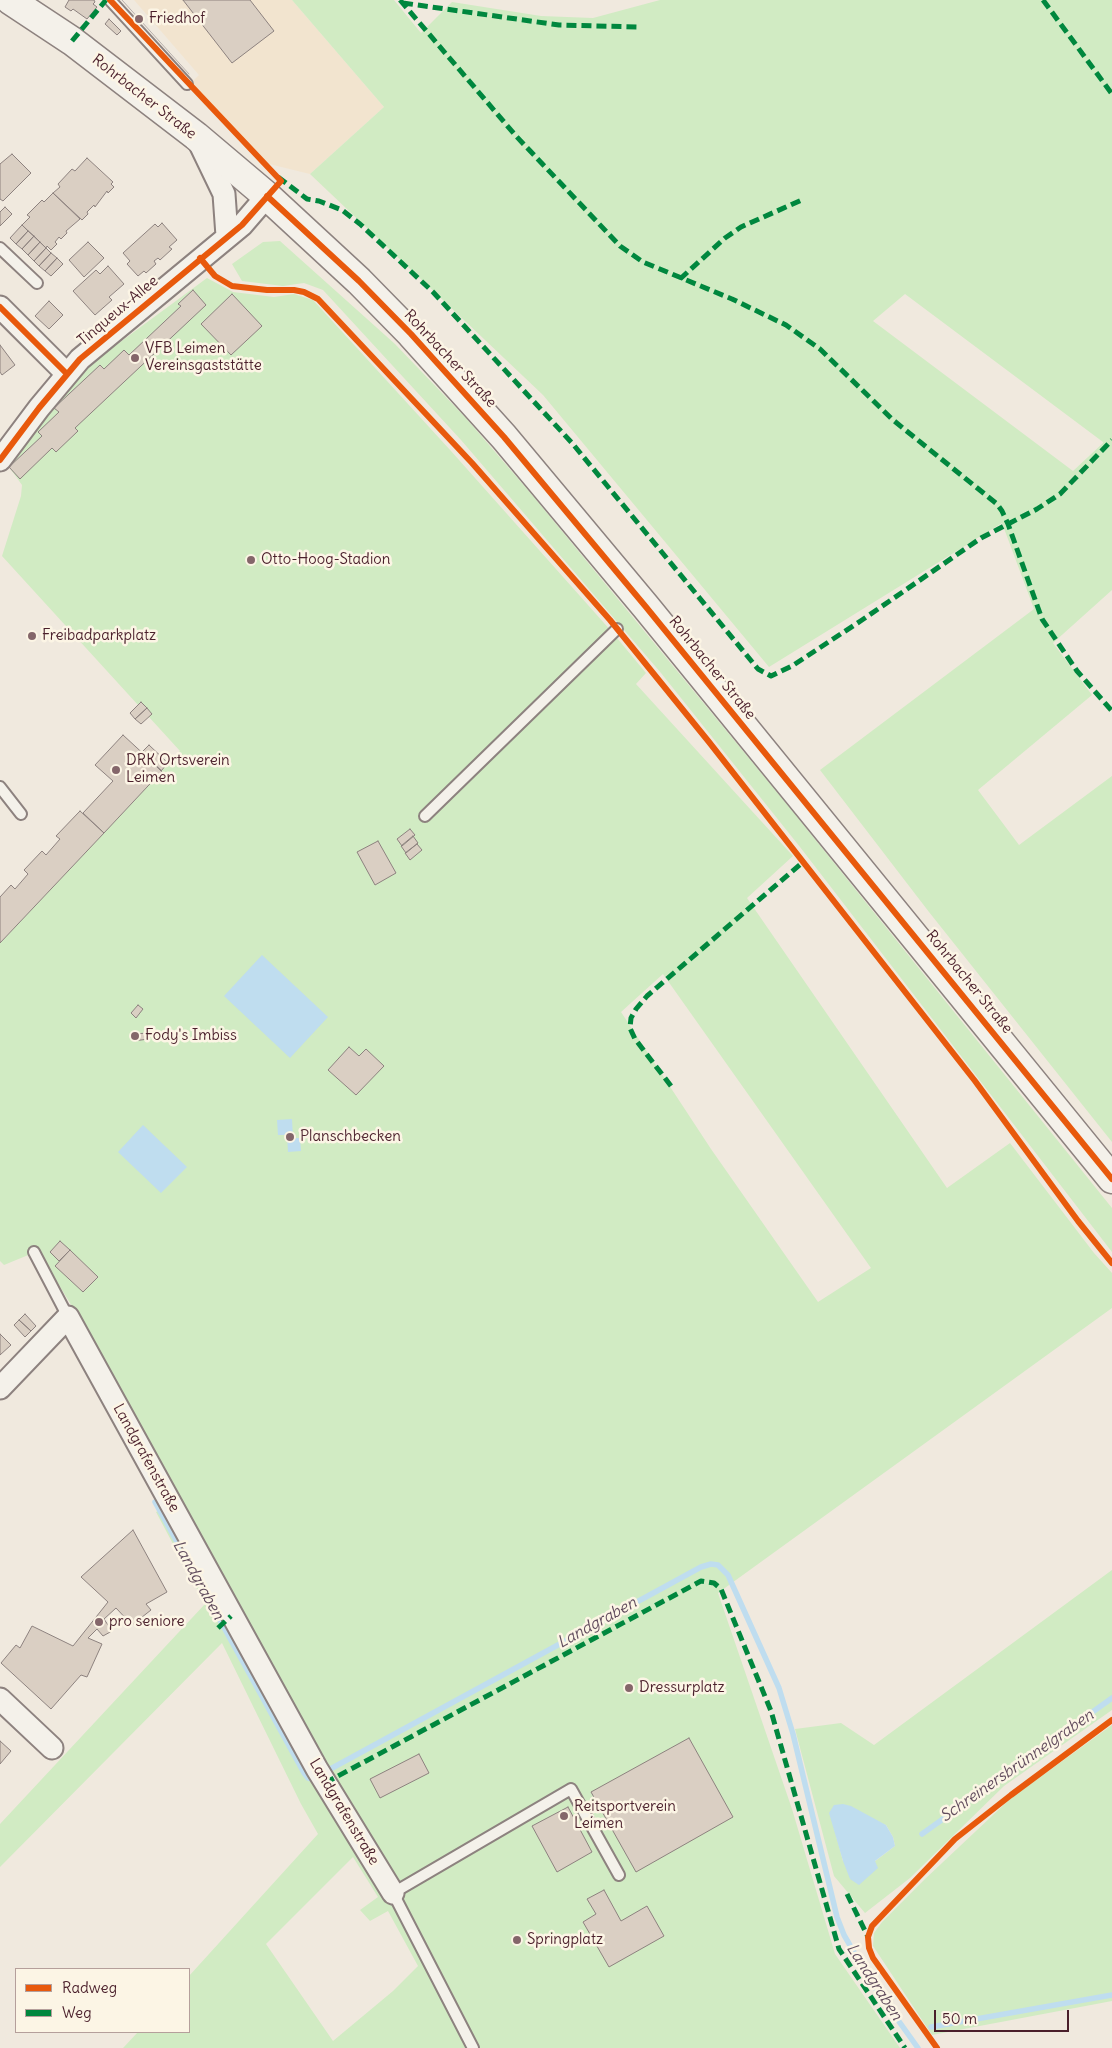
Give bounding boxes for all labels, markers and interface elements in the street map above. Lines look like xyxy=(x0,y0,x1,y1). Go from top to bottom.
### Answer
place label: Friedhof xyxy=(149,10,205,28)
marker: Friedhof xyxy=(133,13,145,25)
street label: Rohrbacher Straße xyxy=(88,51,200,143)
street label: Tinqueux-Allee xyxy=(74,272,162,350)
street label: Rohrbacher Straße xyxy=(400,306,500,412)
place label: VFB Leimen Vereinsgaststätte xyxy=(145,340,262,375)
marker: VFB Leimen Vereinsgaststätte xyxy=(129,352,141,364)
place label: Otto-Hoog-Stadion xyxy=(261,551,390,569)
marker: Otto-Hoog-Stadion xyxy=(245,554,257,566)
street label: Rohrbacher Straße xyxy=(665,613,759,723)
place label: Freibadparkplatz xyxy=(42,627,156,645)
marker: Freibadparkplatz xyxy=(26,630,38,642)
place label: DRK Ortsverein Leimen xyxy=(126,752,230,787)
marker: DRK Ortsverein Leimen xyxy=(110,764,122,776)
street label: Rohrbacher Straße xyxy=(922,927,1016,1037)
place label: Fody's Imbiss xyxy=(145,1027,237,1045)
marker: Fody's Imbiss xyxy=(129,1030,141,1042)
place label: Planschbecken xyxy=(300,1128,401,1146)
marker: Planschbecken xyxy=(284,1131,296,1143)
street label: Landgrafenstraße xyxy=(109,1401,183,1515)
water label: Landgraben xyxy=(168,1537,228,1623)
water label: Landgraben xyxy=(554,1593,640,1653)
place label: pro seniore xyxy=(109,1613,185,1631)
marker: pro seniore xyxy=(93,1616,105,1628)
place label: Dressurplatz xyxy=(639,1679,725,1697)
marker: Dressurplatz xyxy=(623,1682,635,1694)
water label: Schreinersbrünnelgraben xyxy=(937,1706,1097,1826)
street label: Landgrafenstraße xyxy=(305,1756,383,1868)
place label: Reitsportverein Leimen xyxy=(574,1798,676,1833)
marker: Reitsportverein Leimen xyxy=(558,1810,570,1822)
place label: Springplatz xyxy=(527,1931,603,1949)
marker: Springplatz xyxy=(511,1934,523,1946)
water label: Landgraben xyxy=(842,1940,906,2024)
legend xyxy=(15,1968,190,2033)
text: Radweg xyxy=(62,1978,117,1997)
scale bar xyxy=(937,2000,1072,2032)
text: Weg xyxy=(62,2003,92,2022)
text: 50 m xyxy=(942,2009,977,2028)

